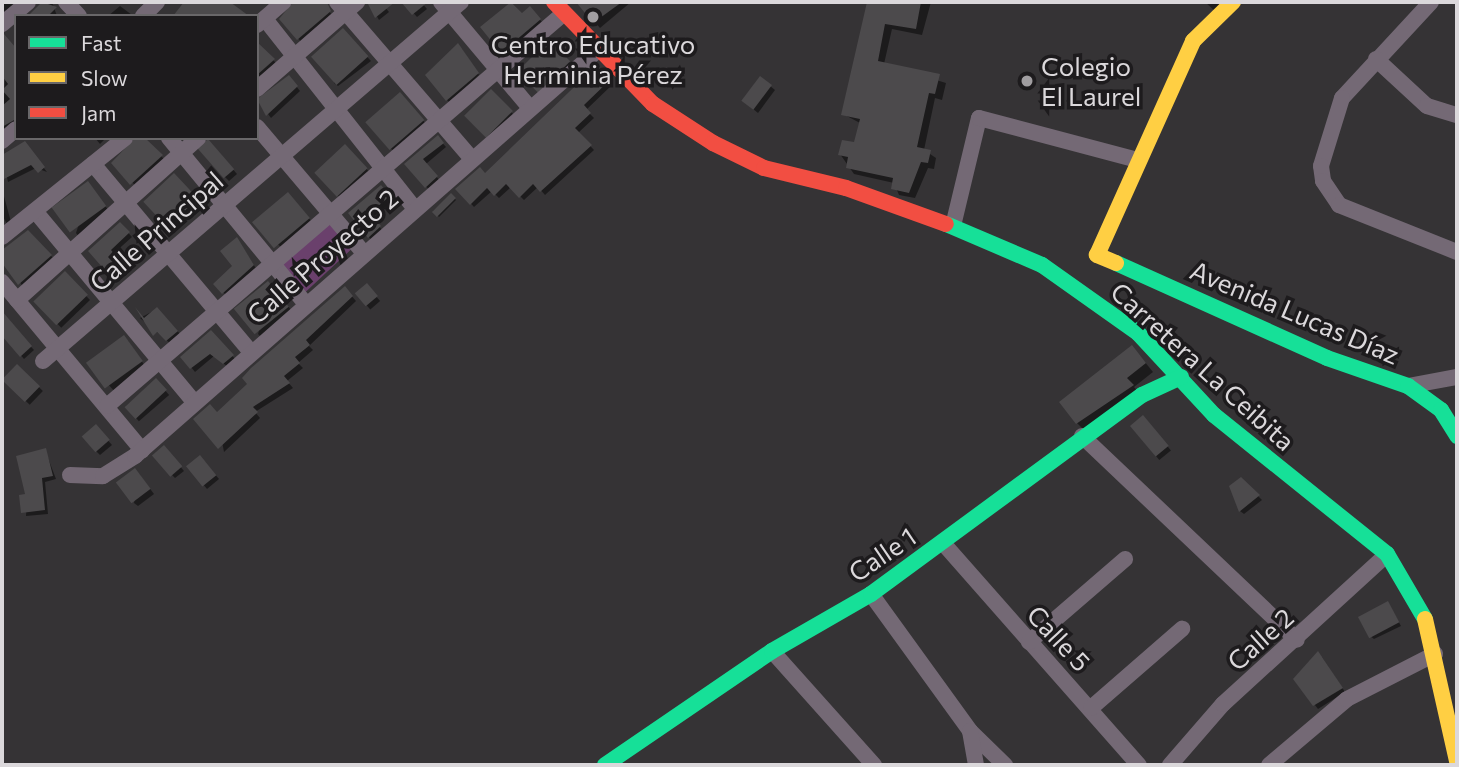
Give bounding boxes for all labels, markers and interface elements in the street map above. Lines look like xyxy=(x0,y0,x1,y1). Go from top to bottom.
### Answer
marker: Centro Educativo Herminia Pérez xyxy=(585,9,601,25)
legend xyxy=(14,14,259,140)
place label: Centro Educativo Herminia Pérez xyxy=(491,28,695,90)
text: Fast xyxy=(81,30,122,55)
place label: Colegio El Laurel xyxy=(1041,50,1141,112)
text: Slow xyxy=(81,65,128,90)
marker: Colegio El Laurel xyxy=(1019,73,1035,89)
text: Jam xyxy=(81,100,116,125)
street label: Calle Principal xyxy=(83,165,229,297)
street label: Calle Proyecto 2 xyxy=(240,182,404,330)
street label: Avenida Lucas Díaz xyxy=(1186,254,1404,370)
street label: Carretera La Ceibita xyxy=(1105,275,1301,457)
street label: Calle 1 xyxy=(842,520,922,588)
street label: Calle 5 xyxy=(1021,599,1097,677)
street label: Calle 2 xyxy=(1221,601,1299,677)

